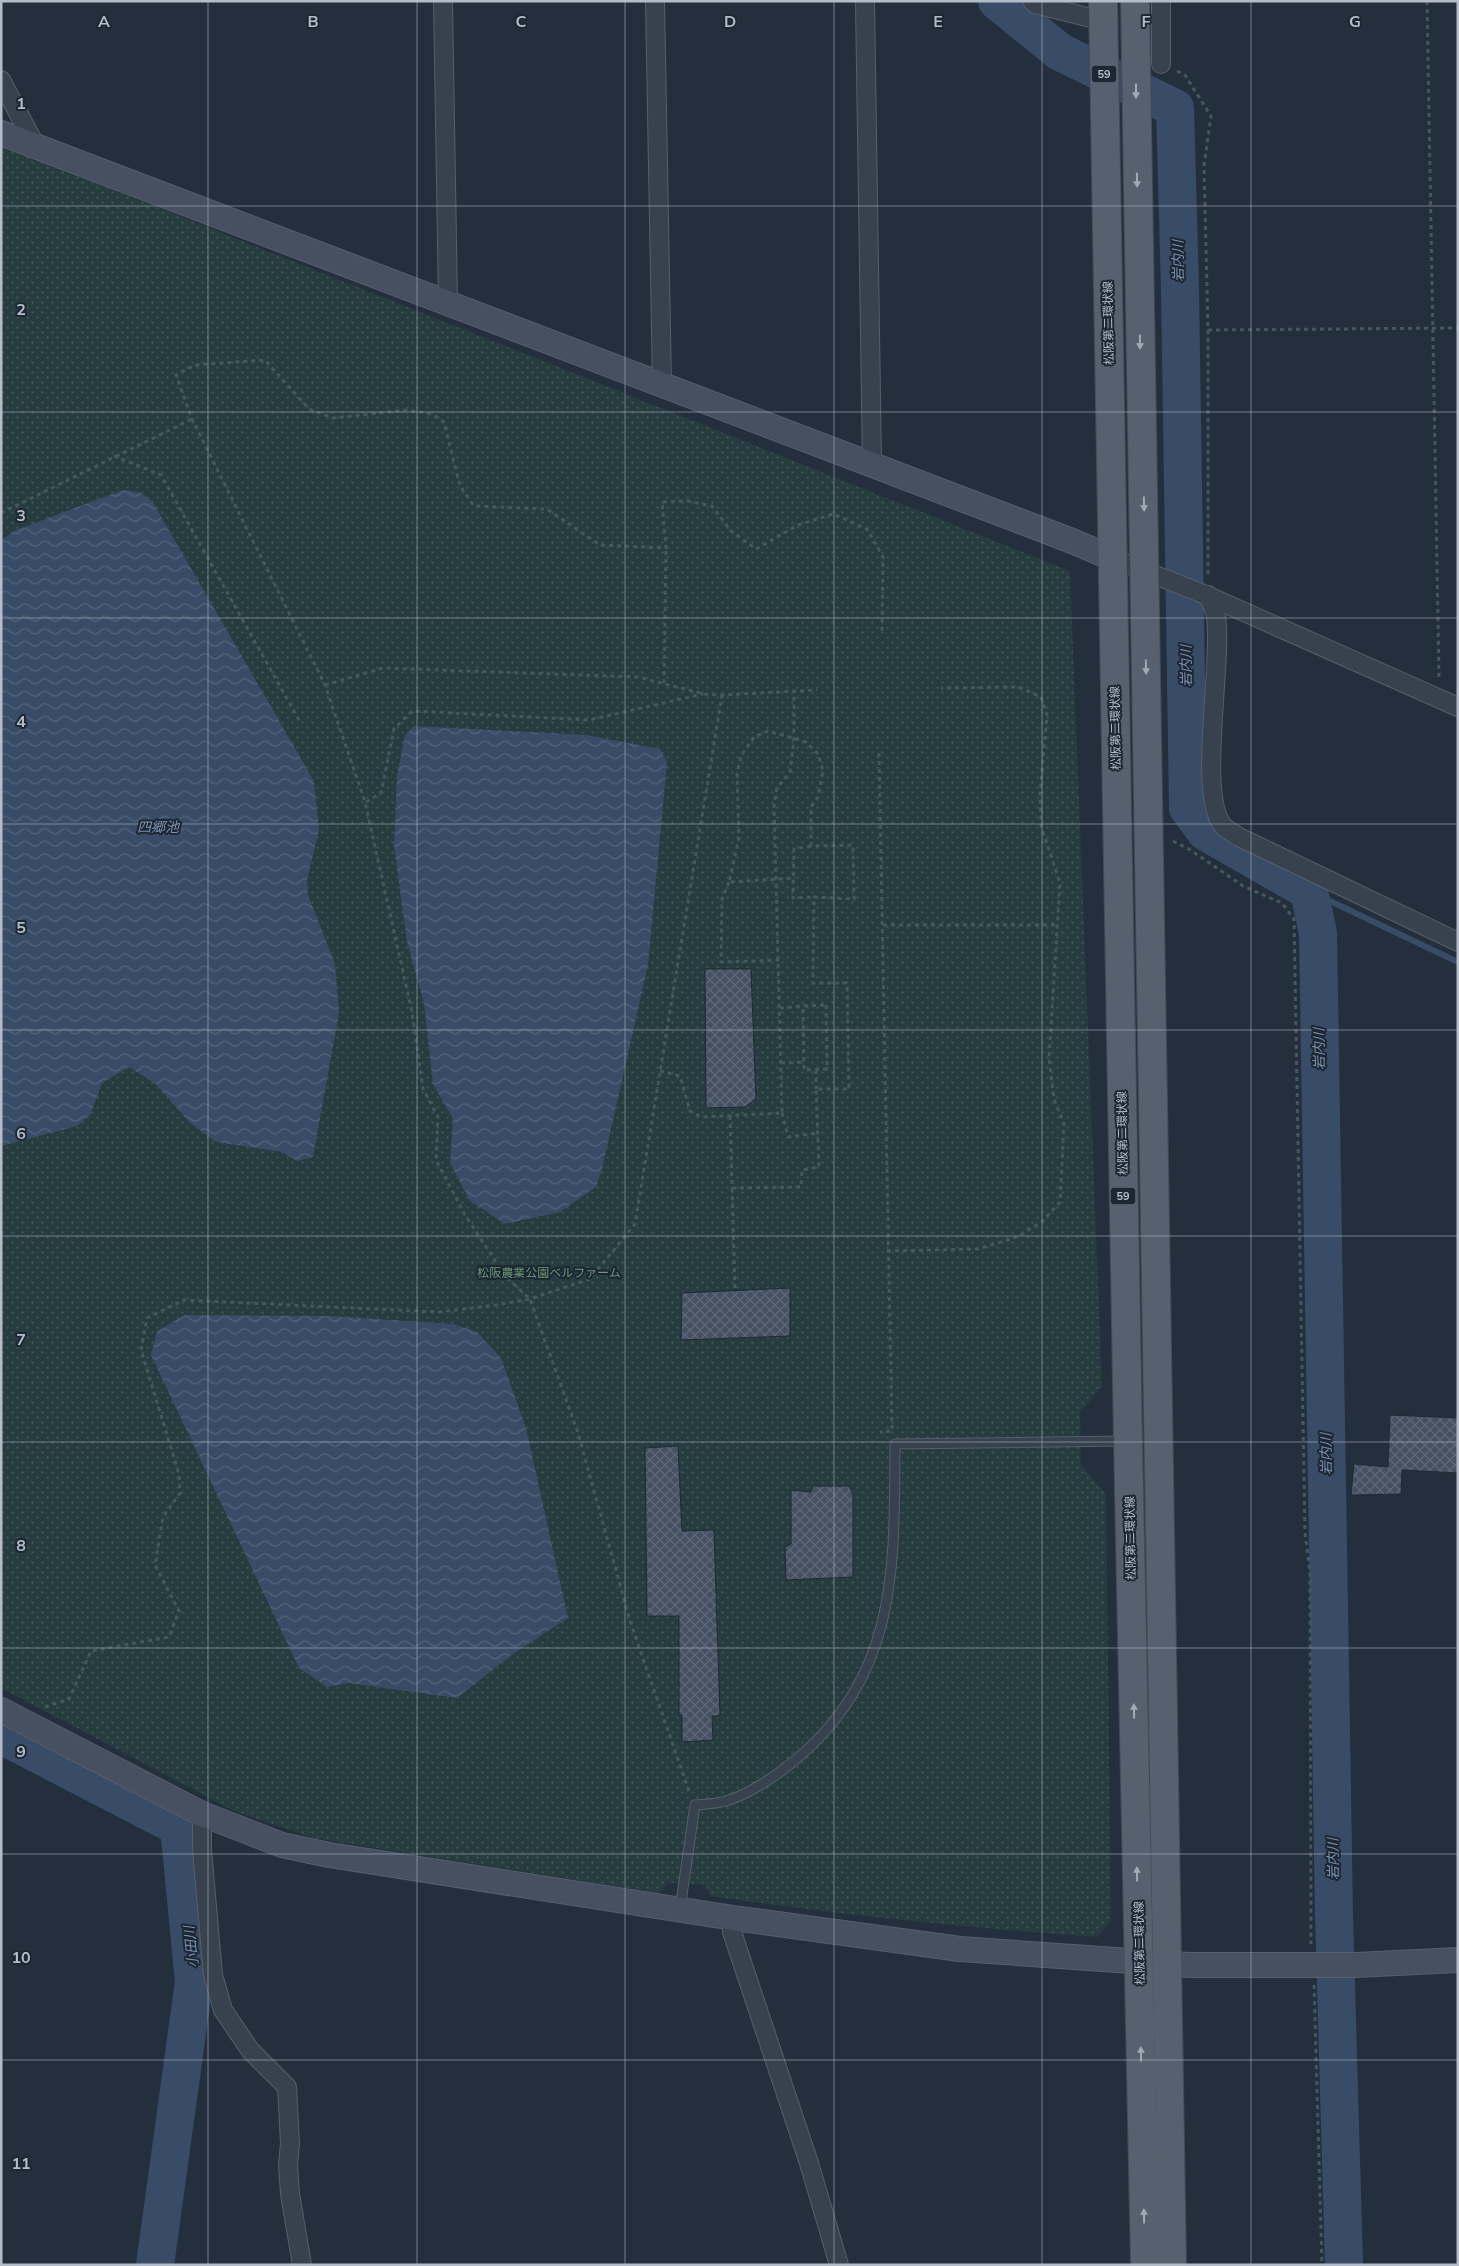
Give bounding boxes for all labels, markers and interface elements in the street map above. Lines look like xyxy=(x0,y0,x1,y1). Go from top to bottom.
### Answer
text: A xyxy=(98,11,110,31)
text: B xyxy=(307,11,319,31)
text: C xyxy=(516,11,527,31)
text: D xyxy=(724,11,736,31)
text: E xyxy=(933,11,943,31)
text: F xyxy=(1141,11,1151,31)
text: G xyxy=(1349,11,1361,31)
road number: 59 xyxy=(1092,66,1116,82)
one-way arrow xyxy=(1132,84,1140,100)
text: 1 xyxy=(16,93,26,113)
one-way arrow xyxy=(1133,172,1141,188)
water label: 岩内川 xyxy=(1169,238,1187,282)
street label: 松阪第二環状線 xyxy=(1100,281,1116,365)
text: 2 xyxy=(16,299,26,319)
one-way arrow xyxy=(1136,334,1144,350)
one-way arrow xyxy=(1140,497,1148,513)
text: 3 xyxy=(16,505,26,525)
water label: 岩内川 xyxy=(1177,643,1195,687)
one-way arrow xyxy=(1142,659,1150,675)
street label: 松阪第二環状線 xyxy=(1107,686,1123,770)
text: 4 xyxy=(16,711,26,731)
water label: 四郷池 xyxy=(137,818,181,836)
text: 5 xyxy=(16,917,26,937)
water label: 岩内川 xyxy=(1310,1026,1328,1070)
street label: 松阪第二環状線 xyxy=(1114,1091,1130,1175)
text: 6 xyxy=(16,1123,26,1143)
road number: 59 xyxy=(1110,1188,1136,1204)
park label: 松阪農業公園ベルファーム xyxy=(477,1265,621,1280)
text: 7 xyxy=(16,1329,26,1349)
water label: 岩内川 xyxy=(1317,1431,1335,1475)
street label: 松阪第二環状線 xyxy=(1122,1496,1138,1580)
text: 8 xyxy=(16,1535,26,1555)
one-way arrow xyxy=(1130,1703,1138,1719)
text: 9 xyxy=(16,1741,26,1761)
water label: 岩内川 xyxy=(1324,1836,1342,1880)
one-way arrow xyxy=(1133,1865,1141,1881)
street label: 松阪第二環状線 xyxy=(1131,1901,1147,1985)
water label: 小田川 xyxy=(180,1923,202,1969)
text: 10 xyxy=(11,1947,31,1967)
one-way arrow xyxy=(1137,2045,1145,2061)
text: 11 xyxy=(11,2153,31,2173)
one-way arrow xyxy=(1140,2208,1148,2224)

